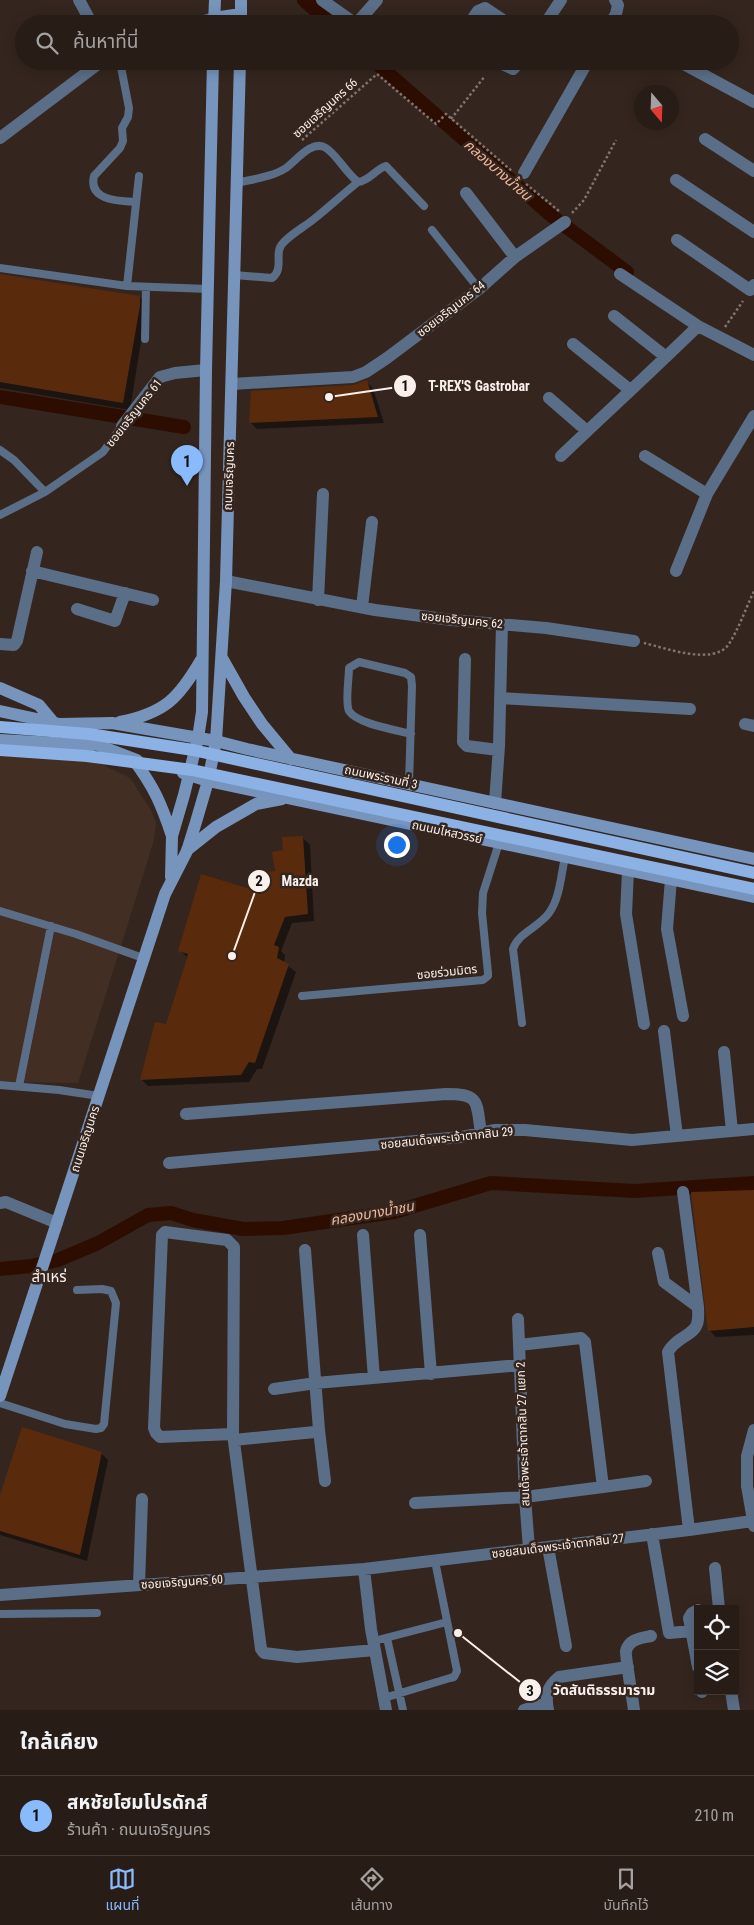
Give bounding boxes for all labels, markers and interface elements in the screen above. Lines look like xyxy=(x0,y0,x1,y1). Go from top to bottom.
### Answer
search box xyxy=(15,15,739,70)
icon: search xyxy=(33,29,61,57)
text: ค้นหาที่นี่ xyxy=(73,30,138,53)
street label: ซอยเจริญนคร 66 xyxy=(290,75,360,141)
north arrow xyxy=(634,85,679,130)
water label: คลองบางน้ำชน xyxy=(461,135,537,205)
street label: ซอยเจริญนคร 64 xyxy=(414,278,488,340)
callout: T-REX'S Gastrobar xyxy=(393,372,539,401)
street label: ซอยเจริญนคร 61 xyxy=(103,376,165,450)
text: 1 xyxy=(401,377,409,395)
text: T-REX'S Gastrobar xyxy=(428,378,530,394)
street label: ถนนเจริญนคร xyxy=(221,441,237,511)
pin: 1 xyxy=(171,445,203,486)
street label: ซอยเจริญนคร 62 xyxy=(420,609,504,631)
street label: ถนนพระรามที่ 3 xyxy=(343,760,419,792)
street label: ถนนมไหสวรรย์ xyxy=(411,818,484,846)
your location xyxy=(384,832,410,858)
callout: Mazda xyxy=(247,866,329,895)
text: 2 xyxy=(255,872,263,890)
text: Mazda xyxy=(282,873,319,889)
street label: ซอยร่วมมิตร xyxy=(416,962,478,982)
street label: ถนนเจริญนคร xyxy=(68,1104,102,1174)
street label: ซอยสมเด็จพระเจ้าตากสิน 29 xyxy=(380,1124,514,1152)
water label: คลองบางน้ำชน xyxy=(329,1196,416,1228)
district label: สำเหร่ xyxy=(31,1268,67,1286)
street label: สมเด็จพระเจ้าตากสิน 27 แยก 2 xyxy=(513,1361,533,1507)
street label: ซอยสมเด็จพระเจ้าตากสิน 27 xyxy=(491,1531,625,1561)
street label: ซอยเจริญนคร 60 xyxy=(141,1572,224,1592)
map controls xyxy=(694,1605,739,1695)
button: locate xyxy=(694,1605,739,1650)
button: layers xyxy=(694,1650,739,1695)
callout: วัดสันติธรรมาราม xyxy=(518,1676,666,1705)
text: 3 xyxy=(526,1682,534,1700)
text: วัดสันติธรรมาราม xyxy=(553,1682,655,1698)
text: ใกล้เคียง xyxy=(20,1730,98,1754)
text: สหชัยโฮมโปรดักส์ xyxy=(67,1791,207,1814)
text: 1 xyxy=(32,1806,40,1825)
text: 210 m xyxy=(695,1806,734,1825)
text: ร้านค้า · ถนนเจริญนคร xyxy=(67,1820,210,1839)
tab: แผนที่ xyxy=(105,1865,140,1916)
tab: เส้นทาง xyxy=(350,1865,393,1916)
tab: บันทึกไว้ xyxy=(604,1865,649,1916)

